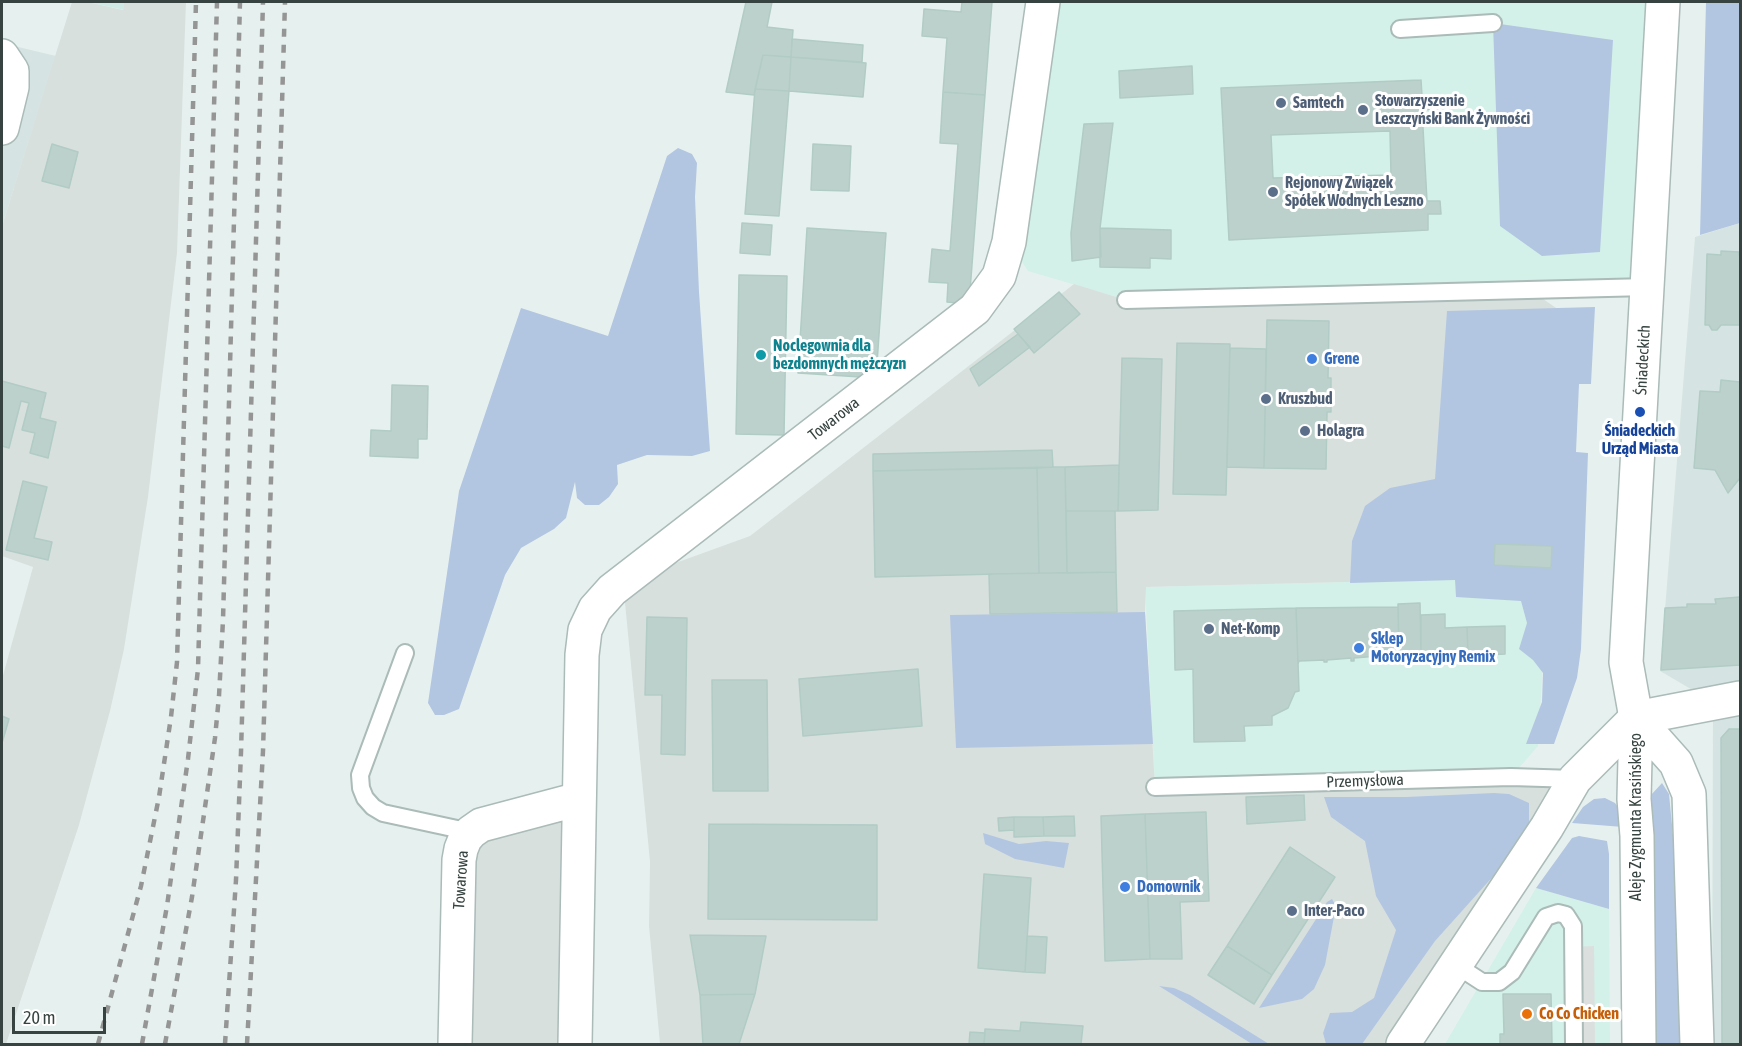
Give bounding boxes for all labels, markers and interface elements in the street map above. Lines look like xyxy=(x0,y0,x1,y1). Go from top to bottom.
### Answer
place label: Stowarzyszenie Leszczyński Bank Żywności xyxy=(1375,91,1530,129)
place label: Samtech xyxy=(1293,93,1344,113)
marker: Samtech xyxy=(1274,96,1288,110)
marker: Stowarzyszenie Leszczyński Bank Żywności xyxy=(1356,103,1370,117)
place label: Rejonowy Związek Spółek Wodnych Leszno xyxy=(1285,173,1424,211)
marker: Rejonowy Związek Spółek Wodnych Leszno xyxy=(1266,185,1280,199)
street label: Śniadeckich xyxy=(1632,324,1654,396)
place label: Noclegownia dla bezdomnych mężczyzn xyxy=(773,336,906,374)
marker: Noclegownia dla bezdomnych mężczyzn xyxy=(754,348,768,362)
place label: Grene xyxy=(1324,349,1359,369)
marker: Grene xyxy=(1305,352,1319,366)
place label: Kruszbud xyxy=(1278,389,1333,409)
marker: Kruszbud xyxy=(1259,392,1273,406)
street label: Towarowa xyxy=(805,393,863,445)
marker: Śniadeckich Urząd Miasta xyxy=(1633,405,1647,419)
place label: Holagra xyxy=(1317,421,1364,441)
place label: Śniadeckich Urząd Miasta xyxy=(1602,421,1678,459)
marker: Holagra xyxy=(1298,424,1312,438)
place label: Net-Komp xyxy=(1221,619,1280,639)
marker: Net-Komp xyxy=(1202,622,1216,636)
place label: Sklep Motoryzacyjny Remix xyxy=(1371,629,1495,667)
marker: Sklep Motoryzacyjny Remix xyxy=(1352,641,1366,655)
street label: Aleje Zygmunta Krasińskiego xyxy=(1626,733,1646,901)
street label: Przemysłowa xyxy=(1326,770,1404,792)
street label: Towarowa xyxy=(449,850,473,910)
place label: Domownik xyxy=(1137,877,1200,897)
marker: Domownik xyxy=(1118,880,1132,894)
place label: Inter-Paco xyxy=(1304,901,1365,921)
marker: Inter-Paco xyxy=(1285,904,1299,918)
scale bar xyxy=(15,995,110,1033)
place label: Co Co Chicken xyxy=(1539,1004,1619,1024)
text: 20 m xyxy=(23,1007,55,1028)
marker: Co Co Chicken xyxy=(1520,1007,1534,1021)

